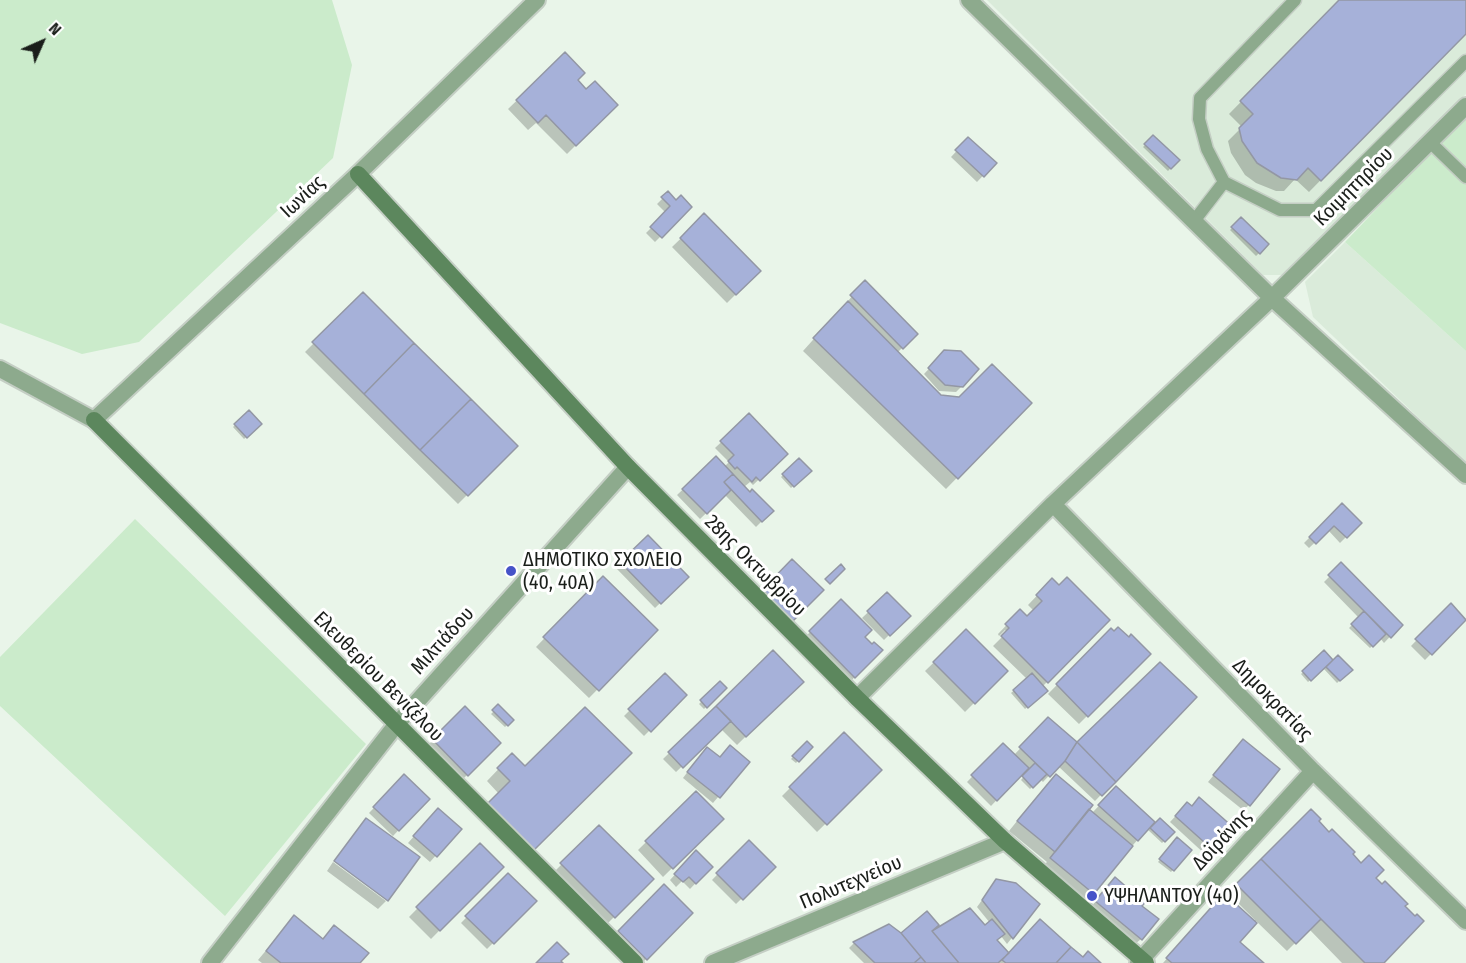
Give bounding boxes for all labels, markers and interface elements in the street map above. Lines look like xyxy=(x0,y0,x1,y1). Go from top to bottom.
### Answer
north arrow xyxy=(12,12,72,72)
text: N xyxy=(45,19,65,39)
street label: Κοιμητηρίου xyxy=(1309,142,1399,232)
street label: Ιωνίας xyxy=(276,171,330,223)
street label: 28ης Οκτωβρίου xyxy=(699,510,811,622)
place label: ΔΗΜΟΤΙΚΟ ΣΧΟΛΕΙΟ (40, 40Α) xyxy=(523,548,682,595)
marker: ΔΗΜΟΤΙΚΟ ΣΧΟΛΕΙΟ (40, 40Α) xyxy=(504,564,518,578)
street label: Μιλτιάδου xyxy=(406,602,480,680)
street label: Ελευθερίου Βενιζέλου xyxy=(308,607,448,747)
street label: Δημοκρατίας xyxy=(1227,654,1317,746)
street label: Δοϊράνης xyxy=(1188,804,1256,876)
street label: Πολυτεχνείου xyxy=(796,851,906,915)
place label: ΥΨΗΛΑΝΤΟΥ (40) xyxy=(1104,884,1239,908)
marker: ΥΨΗΛΑΝΤΟΥ (40) xyxy=(1085,889,1099,903)

